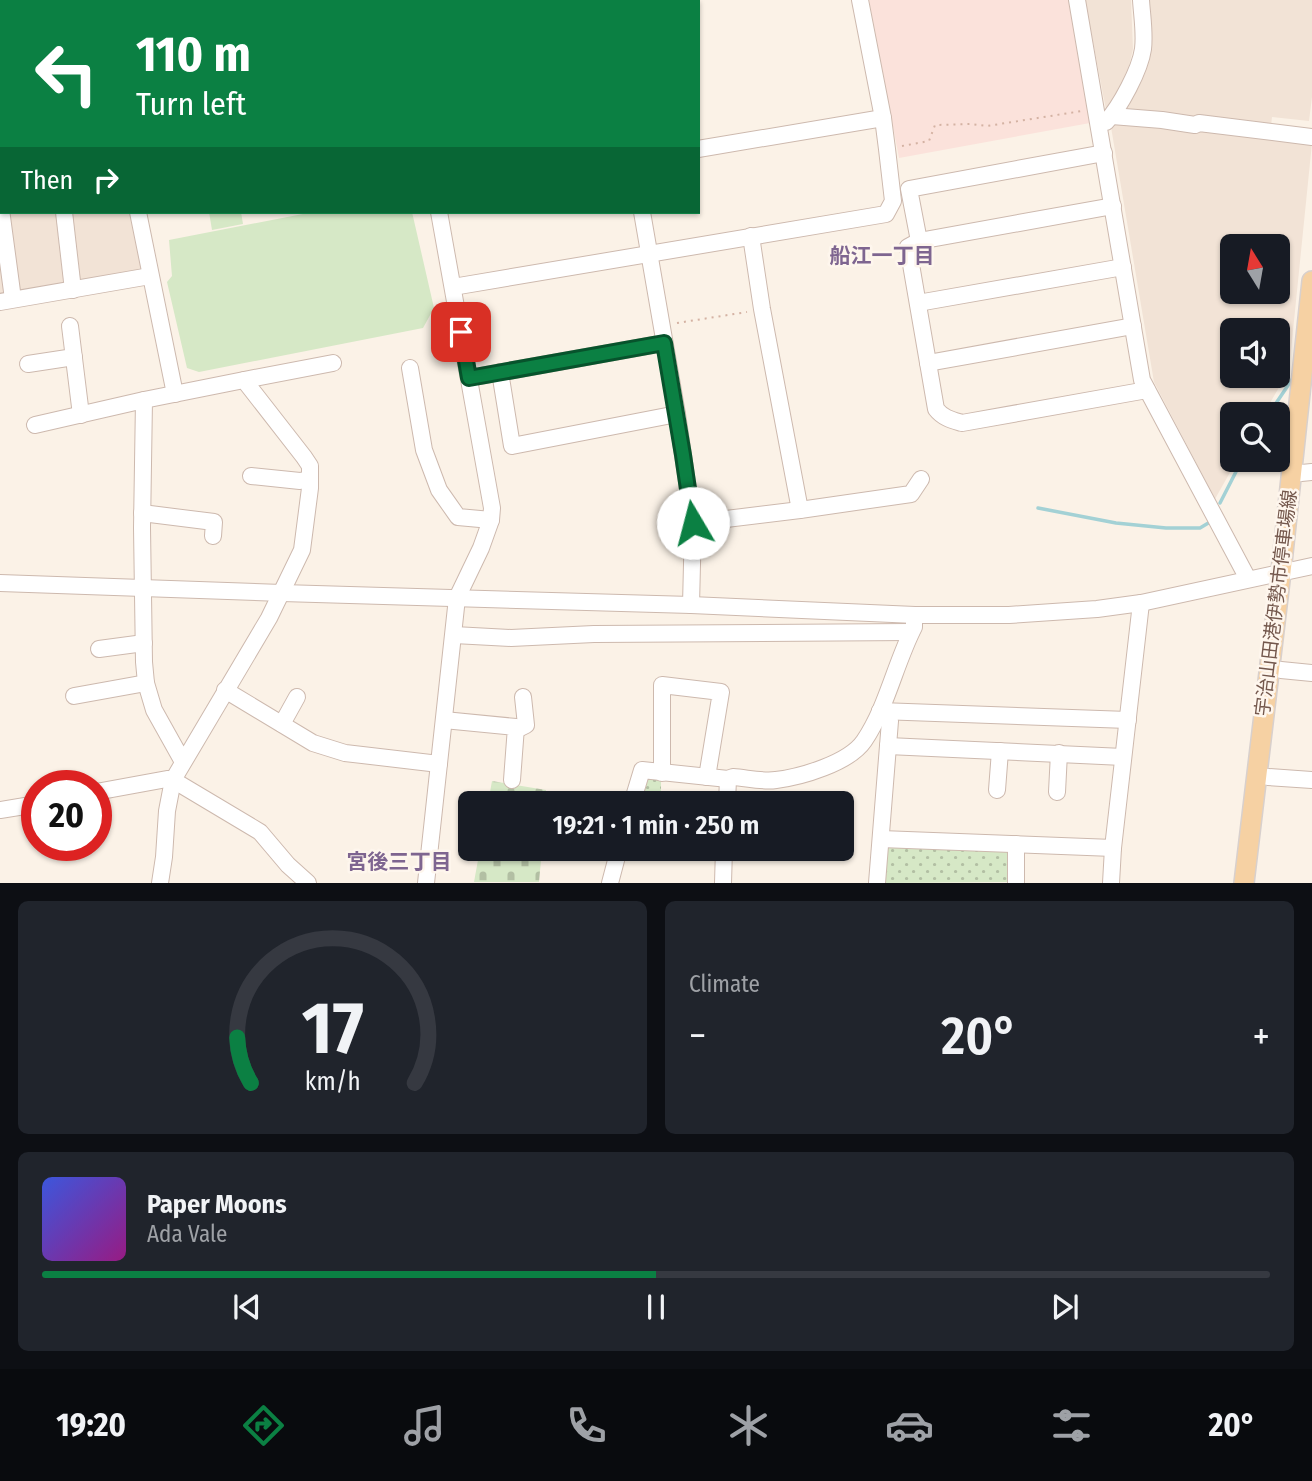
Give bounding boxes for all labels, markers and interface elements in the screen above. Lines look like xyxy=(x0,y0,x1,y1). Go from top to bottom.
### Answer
text: 110 m xyxy=(136,25,251,84)
icon: left xyxy=(21,28,112,119)
text: Turn left xyxy=(136,85,246,123)
icon: right xyxy=(87,161,125,199)
text: Then xyxy=(21,165,73,196)
north arrow xyxy=(1220,234,1290,304)
map controls xyxy=(1220,234,1290,472)
district label: 船江一丁目 xyxy=(830,243,935,269)
pin xyxy=(431,302,491,362)
icon: arrive xyxy=(442,313,480,351)
button: sound xyxy=(1220,318,1290,388)
button: search xyxy=(1220,402,1290,472)
position arrow xyxy=(656,486,730,560)
street label: 宇治山田港伊勢市停車場線 xyxy=(1251,488,1301,718)
speed limit sign: 20 xyxy=(21,770,112,861)
text: 19:21 · 1 min · 250 m xyxy=(553,810,759,841)
district label: 宮後三丁目 xyxy=(347,849,452,875)
text: Climate xyxy=(689,970,760,998)
text: 17 xyxy=(302,986,363,1073)
text: 20° xyxy=(941,1005,1018,1068)
text: − xyxy=(689,1013,706,1059)
text: + xyxy=(1253,1013,1270,1059)
text: km/h xyxy=(305,1067,360,1097)
text: Paper Moons xyxy=(147,1189,287,1220)
text: Ada Vale xyxy=(147,1220,227,1248)
icon: previous xyxy=(228,1288,266,1326)
icon: pause xyxy=(637,1288,675,1326)
icon: next xyxy=(1046,1288,1084,1326)
icon: directions xyxy=(239,1401,288,1450)
icon: music xyxy=(400,1401,449,1450)
icon: phone xyxy=(562,1401,611,1450)
icon: climate xyxy=(724,1401,773,1450)
icon: car xyxy=(885,1401,934,1450)
icon: filters xyxy=(1047,1401,1096,1450)
text: 19:20 xyxy=(56,1406,126,1444)
text: 20° xyxy=(1208,1406,1256,1444)

